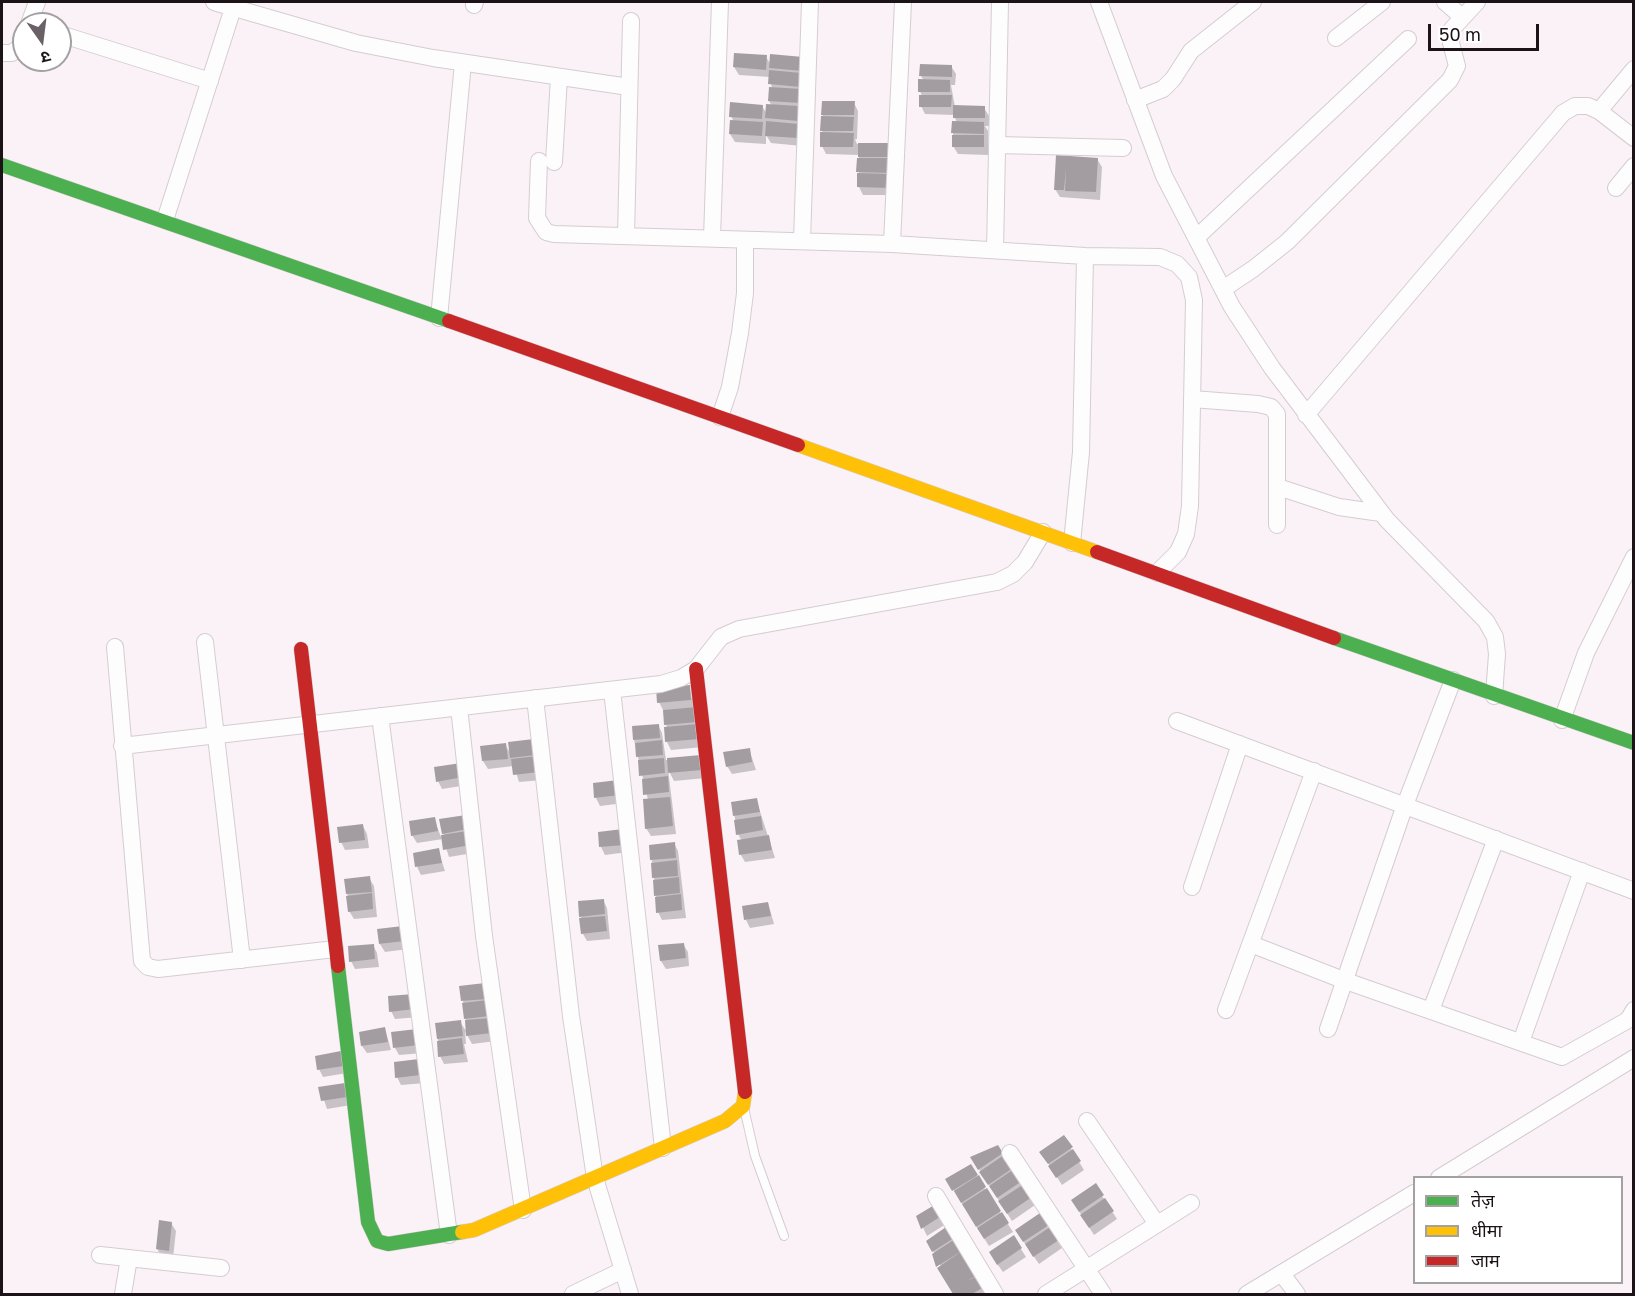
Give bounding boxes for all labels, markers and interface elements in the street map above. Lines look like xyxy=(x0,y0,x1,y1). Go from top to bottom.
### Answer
north arrow xyxy=(12,12,72,72)
scale bar xyxy=(1431,12,1542,50)
text: 50 m xyxy=(1439,23,1481,45)
text: उ xyxy=(39,47,53,68)
legend xyxy=(1413,1176,1623,1284)
text: तेज़ xyxy=(1471,1189,1495,1211)
text: धीमा xyxy=(1471,1219,1502,1241)
text: जाम xyxy=(1471,1249,1500,1271)

